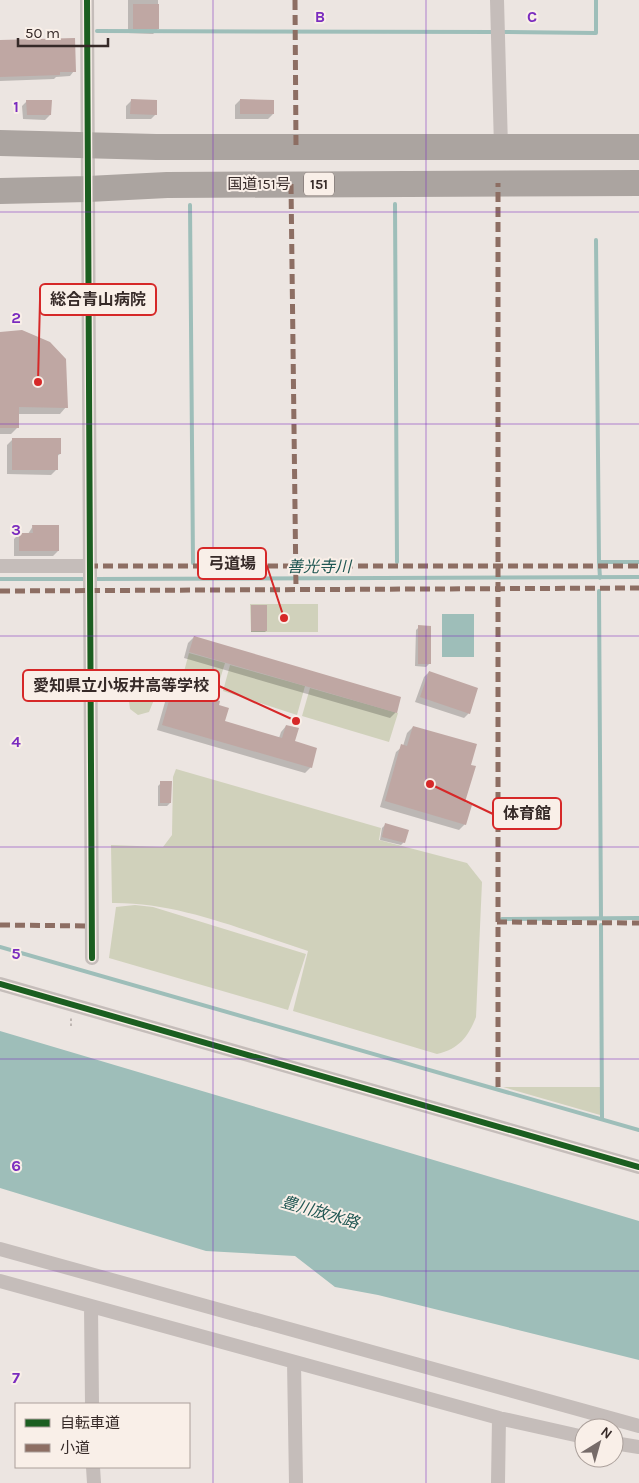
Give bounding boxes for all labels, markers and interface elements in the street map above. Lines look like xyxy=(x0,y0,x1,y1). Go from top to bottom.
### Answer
text: B xyxy=(315,7,325,26)
text: C xyxy=(527,7,537,26)
scale bar xyxy=(18,15,108,47)
text: 50 m xyxy=(25,24,60,42)
text: 1 xyxy=(13,97,19,116)
road number: 151 xyxy=(304,172,334,195)
street label: 国道151号 xyxy=(227,175,291,193)
callout: 総合青山病院 xyxy=(40,284,156,315)
text: 総合青山病院 xyxy=(50,290,146,309)
text: 2 xyxy=(11,308,21,327)
text: 3 xyxy=(11,520,21,539)
callout: 弓道場 xyxy=(198,548,266,579)
text: 弓道場 xyxy=(208,554,256,573)
water label: 善光寺川 xyxy=(287,557,353,576)
callout: 愛知県立小坂井高等学校 xyxy=(23,670,219,701)
text: 愛知県立小坂井高等学校 xyxy=(33,676,209,695)
text: 4 xyxy=(11,732,21,751)
callout: 体育館 xyxy=(493,798,561,829)
text: 体育館 xyxy=(503,804,551,823)
text: 5 xyxy=(11,944,21,963)
text: 6 xyxy=(11,1156,21,1175)
water label: 豊川放水路 xyxy=(279,1192,363,1233)
text: 7 xyxy=(12,1368,20,1387)
legend xyxy=(15,1403,190,1468)
text: 自転車道 xyxy=(60,1414,120,1432)
north arrow xyxy=(574,1418,624,1468)
text: N xyxy=(597,1423,616,1443)
text: 小道 xyxy=(60,1439,90,1457)

